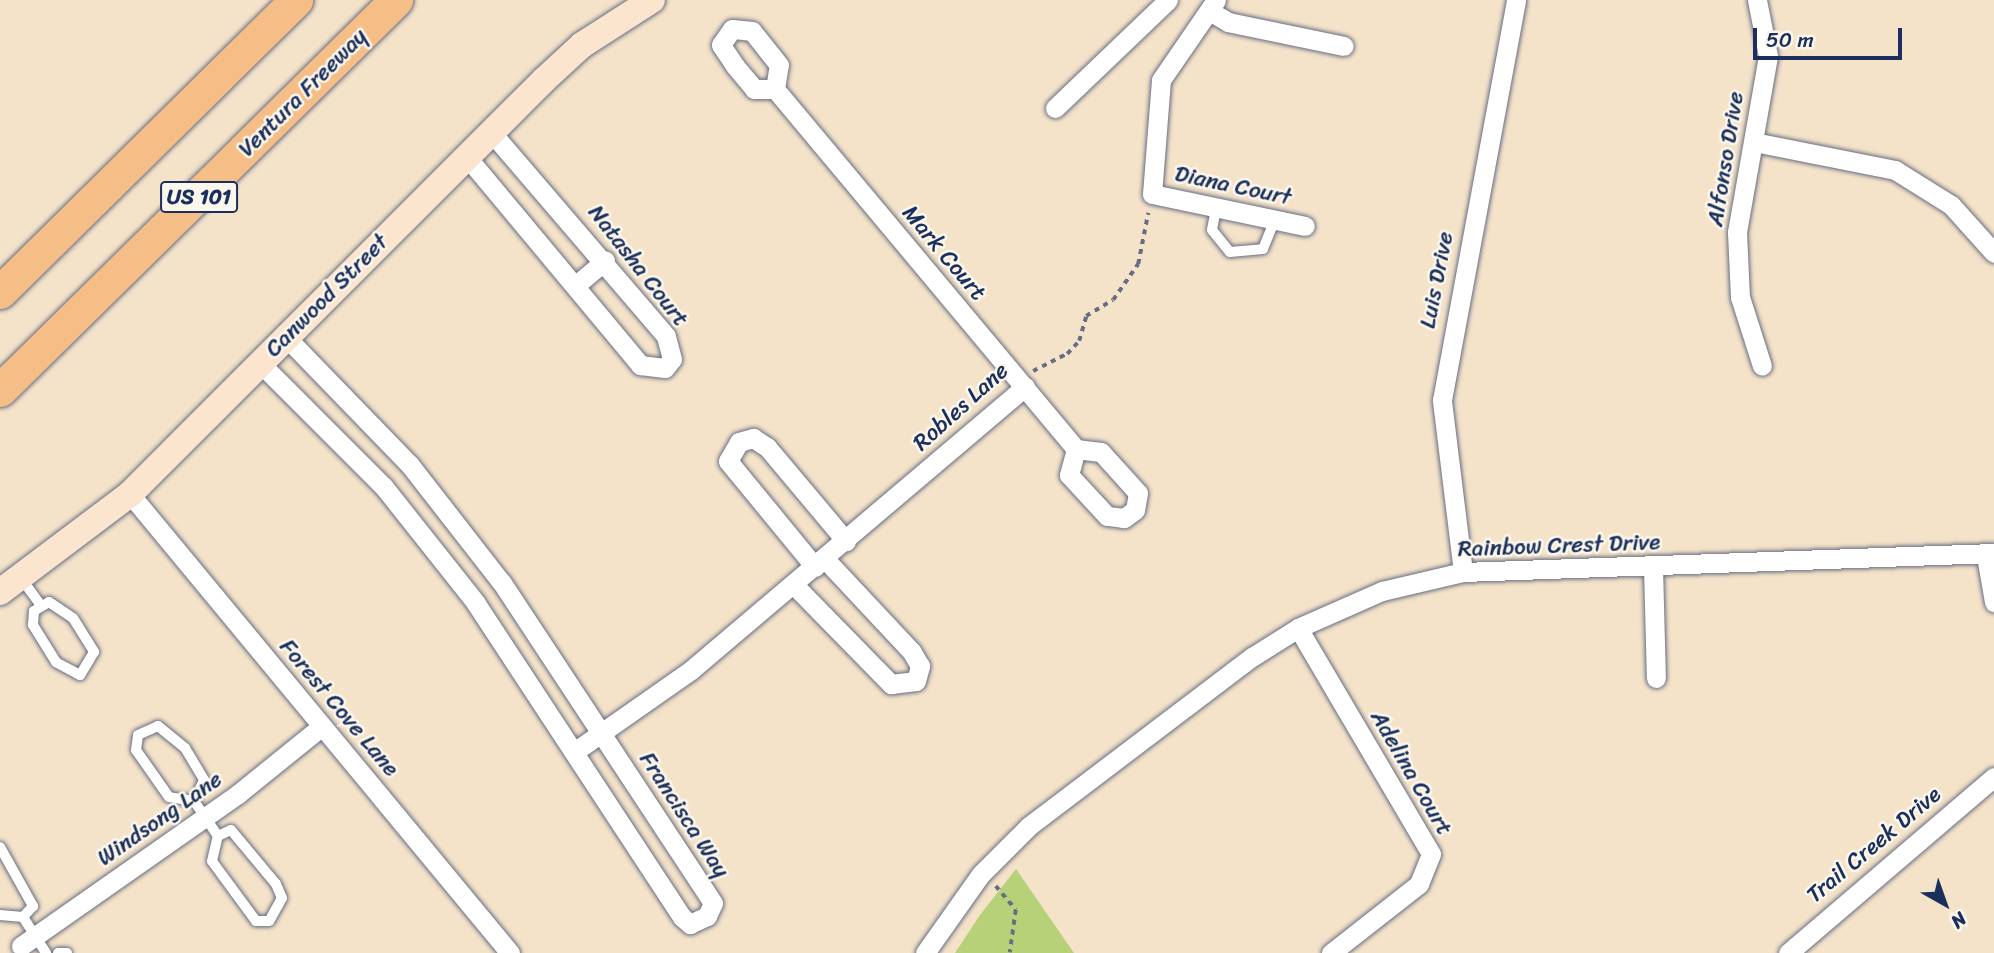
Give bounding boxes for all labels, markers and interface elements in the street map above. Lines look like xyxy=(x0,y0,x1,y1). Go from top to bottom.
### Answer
scale bar xyxy=(1756,14,1905,58)
text: 50 m xyxy=(1766,21,1814,59)
street label: Ventura Freeway xyxy=(233,23,373,163)
street label: Alfonso Drive xyxy=(1702,90,1750,228)
street label: Diana Court xyxy=(1172,160,1294,212)
road number: US 101 xyxy=(159,180,239,214)
street label: Natasha Court xyxy=(582,200,694,332)
street label: Mark Court xyxy=(896,200,992,306)
street label: Canwood Street xyxy=(260,229,394,363)
street label: Luis Drive xyxy=(1414,229,1460,331)
street label: Robles Lane xyxy=(908,357,1014,457)
street label: Rainbow Crest Drive xyxy=(1457,529,1661,563)
street label: Forest Cove Lane xyxy=(273,633,405,783)
street label: Adelina Court xyxy=(1364,706,1458,840)
street label: Francisca Way xyxy=(633,747,735,883)
street label: Windsong Lane xyxy=(92,766,228,872)
street label: Trail Creek Drive xyxy=(1801,780,1947,910)
north arrow xyxy=(1910,869,1980,939)
text: N xyxy=(1943,904,1974,937)

